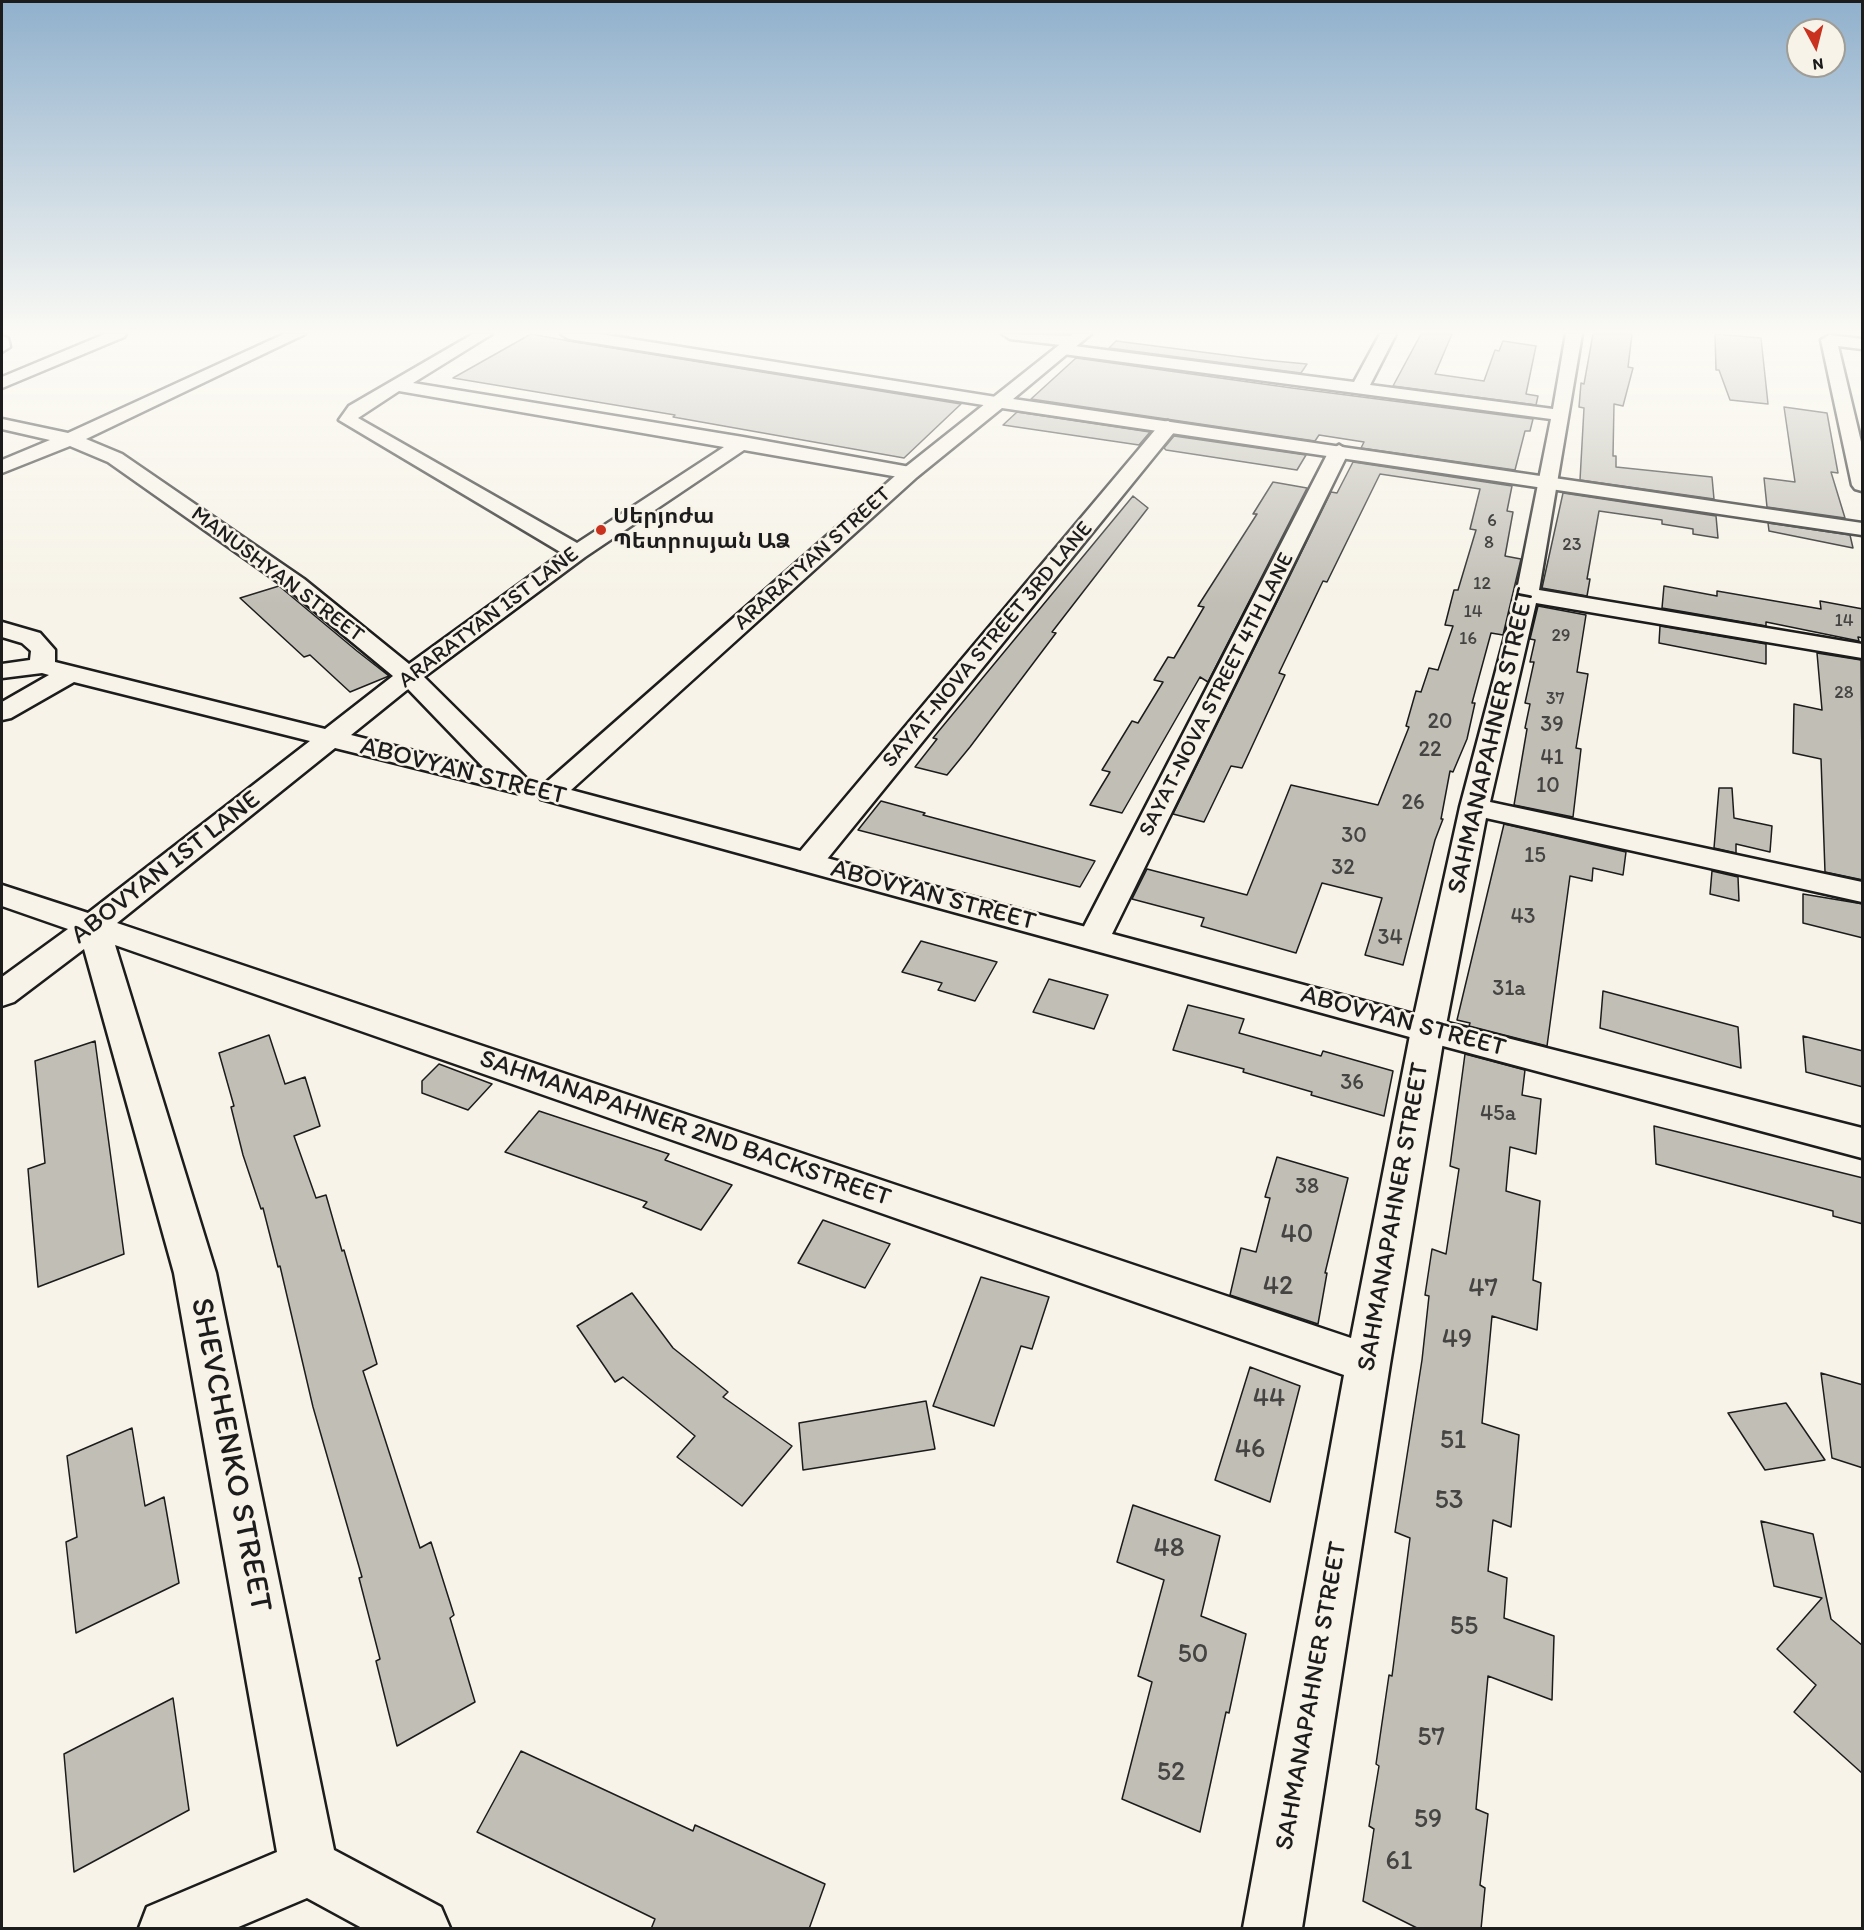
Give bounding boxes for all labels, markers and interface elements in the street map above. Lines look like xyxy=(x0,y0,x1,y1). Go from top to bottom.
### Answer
north arrow xyxy=(1786,18,1846,78)
text: N xyxy=(1811,54,1825,74)
street label: ARARATYAN STREET xyxy=(729,482,897,636)
street label: MANUSHYAN STREET xyxy=(185,501,369,649)
place label: Սերյոժա Պետրոսյան ԱՁ xyxy=(613,504,790,556)
house number: 6 xyxy=(1487,510,1497,532)
street label: SAYAT-NOVA STREET 3RD LANE xyxy=(877,516,1099,774)
marker: Սերյոժա Պետրոսյան ԱՁ xyxy=(594,523,608,537)
house number: 8 xyxy=(1484,532,1494,554)
house number: 23 xyxy=(1562,534,1582,556)
street label: ARARATYAN 1ST LANE xyxy=(394,542,584,694)
street label: SAYAT-NOVA STREET 4TH LANE xyxy=(1134,549,1300,841)
house number: 12 xyxy=(1473,573,1491,595)
street label: SAHMANAPAHNER STREET xyxy=(1442,585,1542,897)
house number: 14 xyxy=(1463,601,1483,623)
house number: 14 xyxy=(1834,610,1854,632)
house number: 29 xyxy=(1552,625,1570,647)
house number: 16 xyxy=(1459,628,1477,650)
house number: 28 xyxy=(1834,682,1854,704)
house number: 37 xyxy=(1546,688,1564,710)
house number: 20 xyxy=(1427,709,1453,735)
house number: 39 xyxy=(1540,712,1564,738)
street label: ABOVYAN STREET xyxy=(357,731,569,813)
house number: 22 xyxy=(1418,737,1442,763)
house number: 41 xyxy=(1540,745,1564,771)
house number: 10 xyxy=(1536,773,1560,799)
street label: ABOVYAN 1ST LANE xyxy=(65,784,267,952)
house number: 26 xyxy=(1401,790,1425,816)
house number: 30 xyxy=(1341,823,1367,849)
house number: 15 xyxy=(1524,843,1546,869)
street label: ABOVYAN STREET xyxy=(827,854,1039,938)
house number: 32 xyxy=(1331,855,1355,881)
house number: 43 xyxy=(1510,904,1536,930)
house number: 34 xyxy=(1377,925,1403,951)
house number: 31a xyxy=(1492,976,1526,1002)
street label: ABOVYAN STREET xyxy=(1297,980,1509,1064)
street label: SAHMANAPAHNER 2ND BACKSTREET xyxy=(475,1044,895,1214)
street label: SAHMANAPAHNER STREET xyxy=(1351,1060,1437,1374)
house number: 36 xyxy=(1340,1070,1364,1096)
house number: 45a xyxy=(1480,1101,1516,1127)
house number: 38 xyxy=(1295,1174,1319,1200)
house number: 40 xyxy=(1281,1219,1313,1251)
house number: 42 xyxy=(1263,1271,1293,1303)
house number: 47 xyxy=(1468,1273,1498,1305)
street label: SHEVCHENKO STREET xyxy=(181,1295,279,1615)
house number: 49 xyxy=(1442,1324,1472,1356)
house number: 44 xyxy=(1253,1383,1285,1415)
house number: 51 xyxy=(1440,1425,1466,1457)
house number: 46 xyxy=(1235,1434,1265,1466)
house number: 53 xyxy=(1435,1485,1463,1517)
house number: 48 xyxy=(1153,1533,1185,1565)
street label: SAHMANAPAHNER STREET xyxy=(1269,1539,1355,1853)
house number: 55 xyxy=(1450,1611,1478,1643)
house number: 50 xyxy=(1178,1639,1208,1671)
house number: 57 xyxy=(1417,1722,1445,1754)
house number: 52 xyxy=(1157,1757,1185,1789)
house number: 59 xyxy=(1414,1804,1442,1836)
house number: 61 xyxy=(1386,1846,1412,1878)

